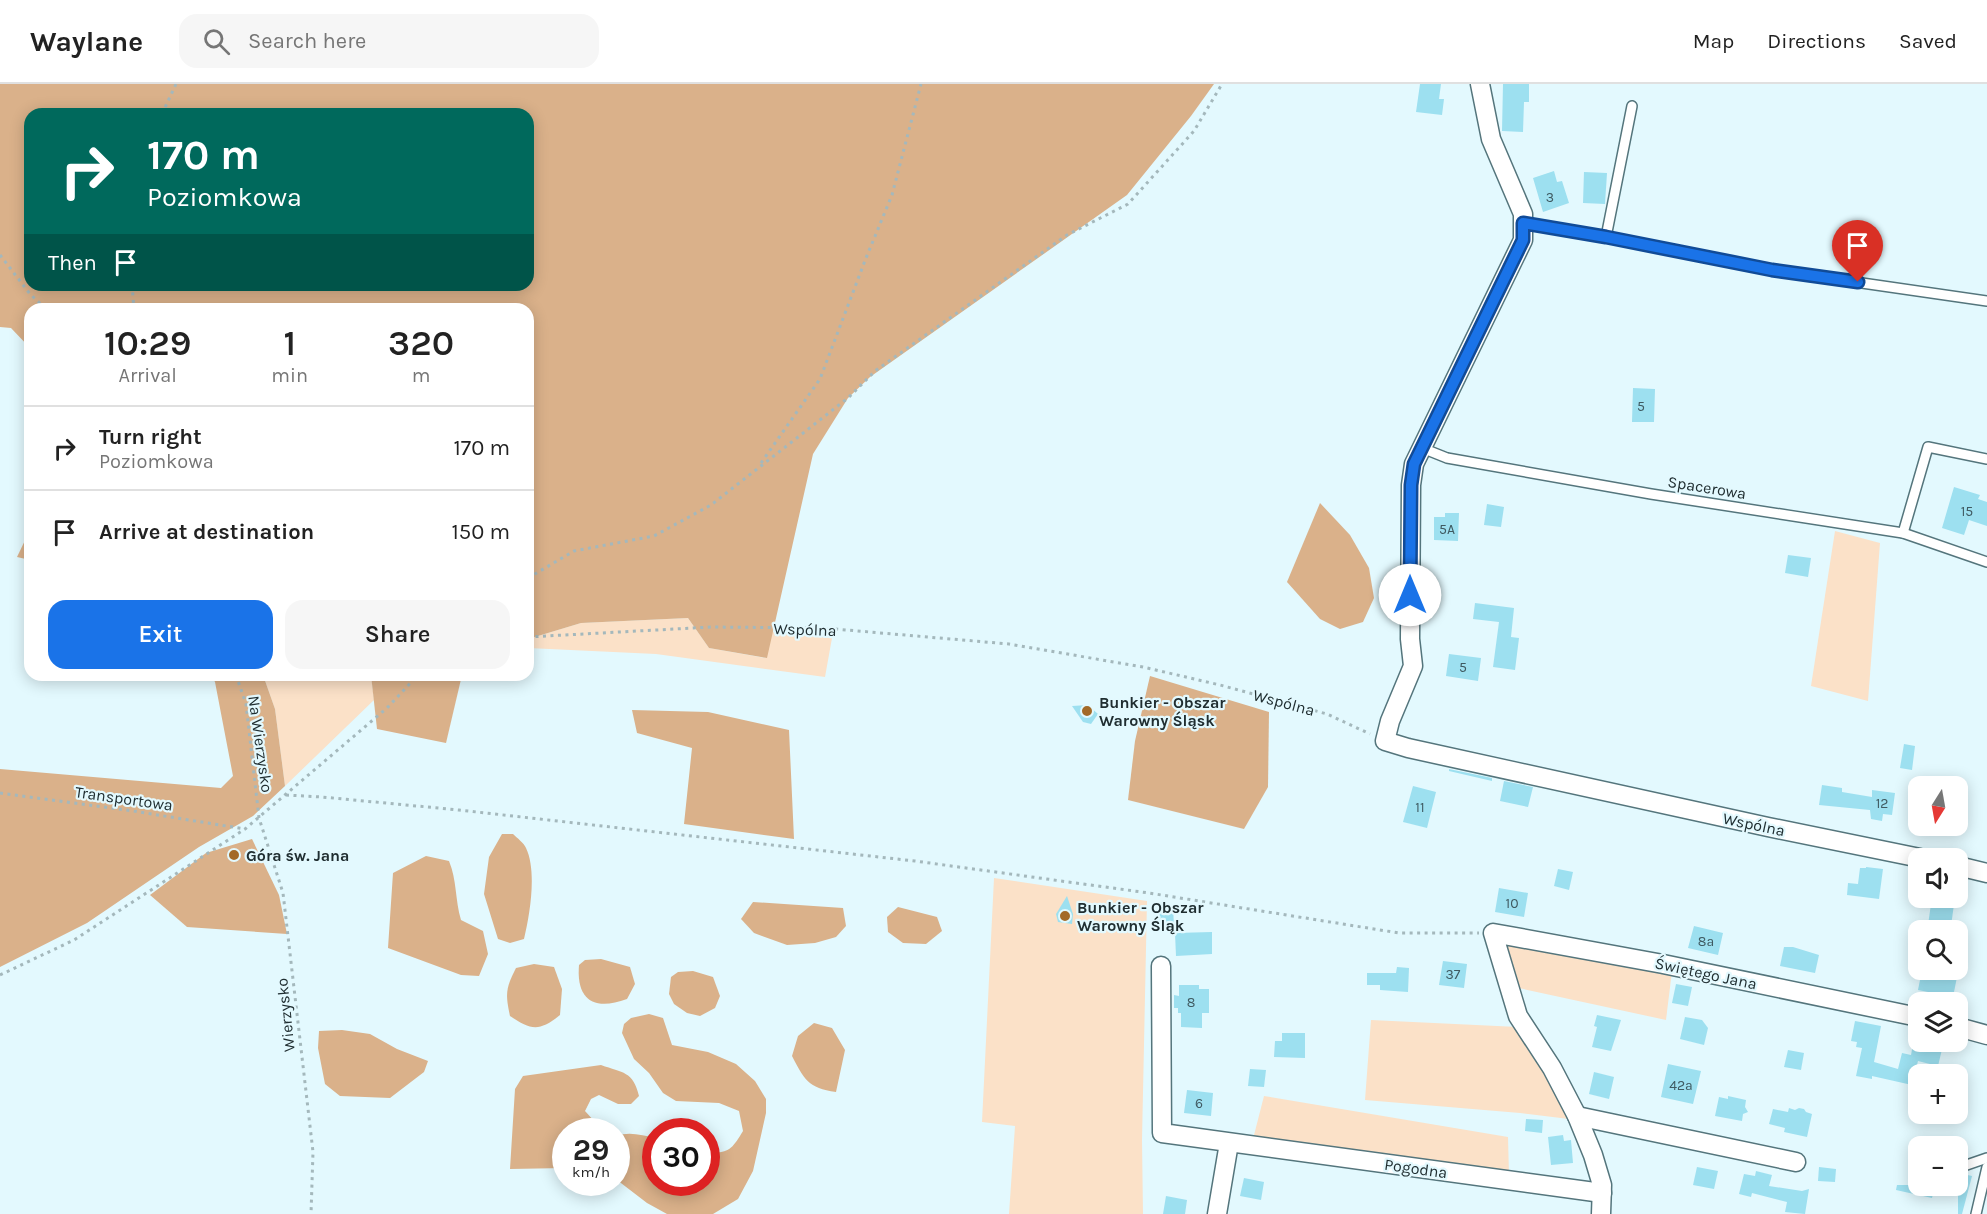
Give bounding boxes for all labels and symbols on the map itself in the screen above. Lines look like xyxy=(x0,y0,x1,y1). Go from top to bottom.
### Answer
house number: 3 xyxy=(1546,189,1554,206)
pin xyxy=(1832,220,1883,282)
house number: 5 xyxy=(1637,398,1645,415)
street label: Spacerowa xyxy=(1666,472,1748,503)
house number: 15 xyxy=(1961,503,1973,520)
house number: 5A xyxy=(1439,521,1455,538)
position arrow xyxy=(1378,563,1442,627)
street label: Wspólna xyxy=(773,619,837,640)
house number: 5 xyxy=(1459,659,1467,676)
street label: Wspólna xyxy=(1251,685,1317,720)
place label: Bunkier - Obszar Warowny Śląsk xyxy=(1099,693,1226,730)
street label: Na Wierzysko xyxy=(244,694,277,794)
marker: Bunkier - Obszar Warowny Śląsk xyxy=(1080,704,1094,718)
north arrow xyxy=(1908,776,1968,836)
street label: Transportowa xyxy=(74,782,174,815)
house number: 12 xyxy=(1876,795,1888,812)
house number: 11 xyxy=(1415,799,1425,816)
street label: Wspólna xyxy=(1721,809,1787,840)
place label: Góra św. Jana xyxy=(246,846,349,865)
marker: Góra św. Jana xyxy=(227,848,241,862)
house number: 10 xyxy=(1506,895,1518,912)
place label: Bunkier - Obszar Warowny Śląk xyxy=(1077,898,1204,935)
marker: Bunkier - Obszar Warowny Śląk xyxy=(1058,909,1072,923)
house number: 8a xyxy=(1698,933,1714,950)
street label: Świętego Jana xyxy=(1653,953,1759,994)
house number: 37 xyxy=(1446,966,1461,983)
street label: Wierzysko xyxy=(272,977,299,1053)
house number: 8 xyxy=(1187,994,1195,1011)
house number: 42a xyxy=(1669,1077,1693,1094)
house number: 6 xyxy=(1195,1095,1203,1112)
speed limit sign: 30 xyxy=(642,1118,720,1196)
street label: Pogodna xyxy=(1383,1155,1449,1182)

